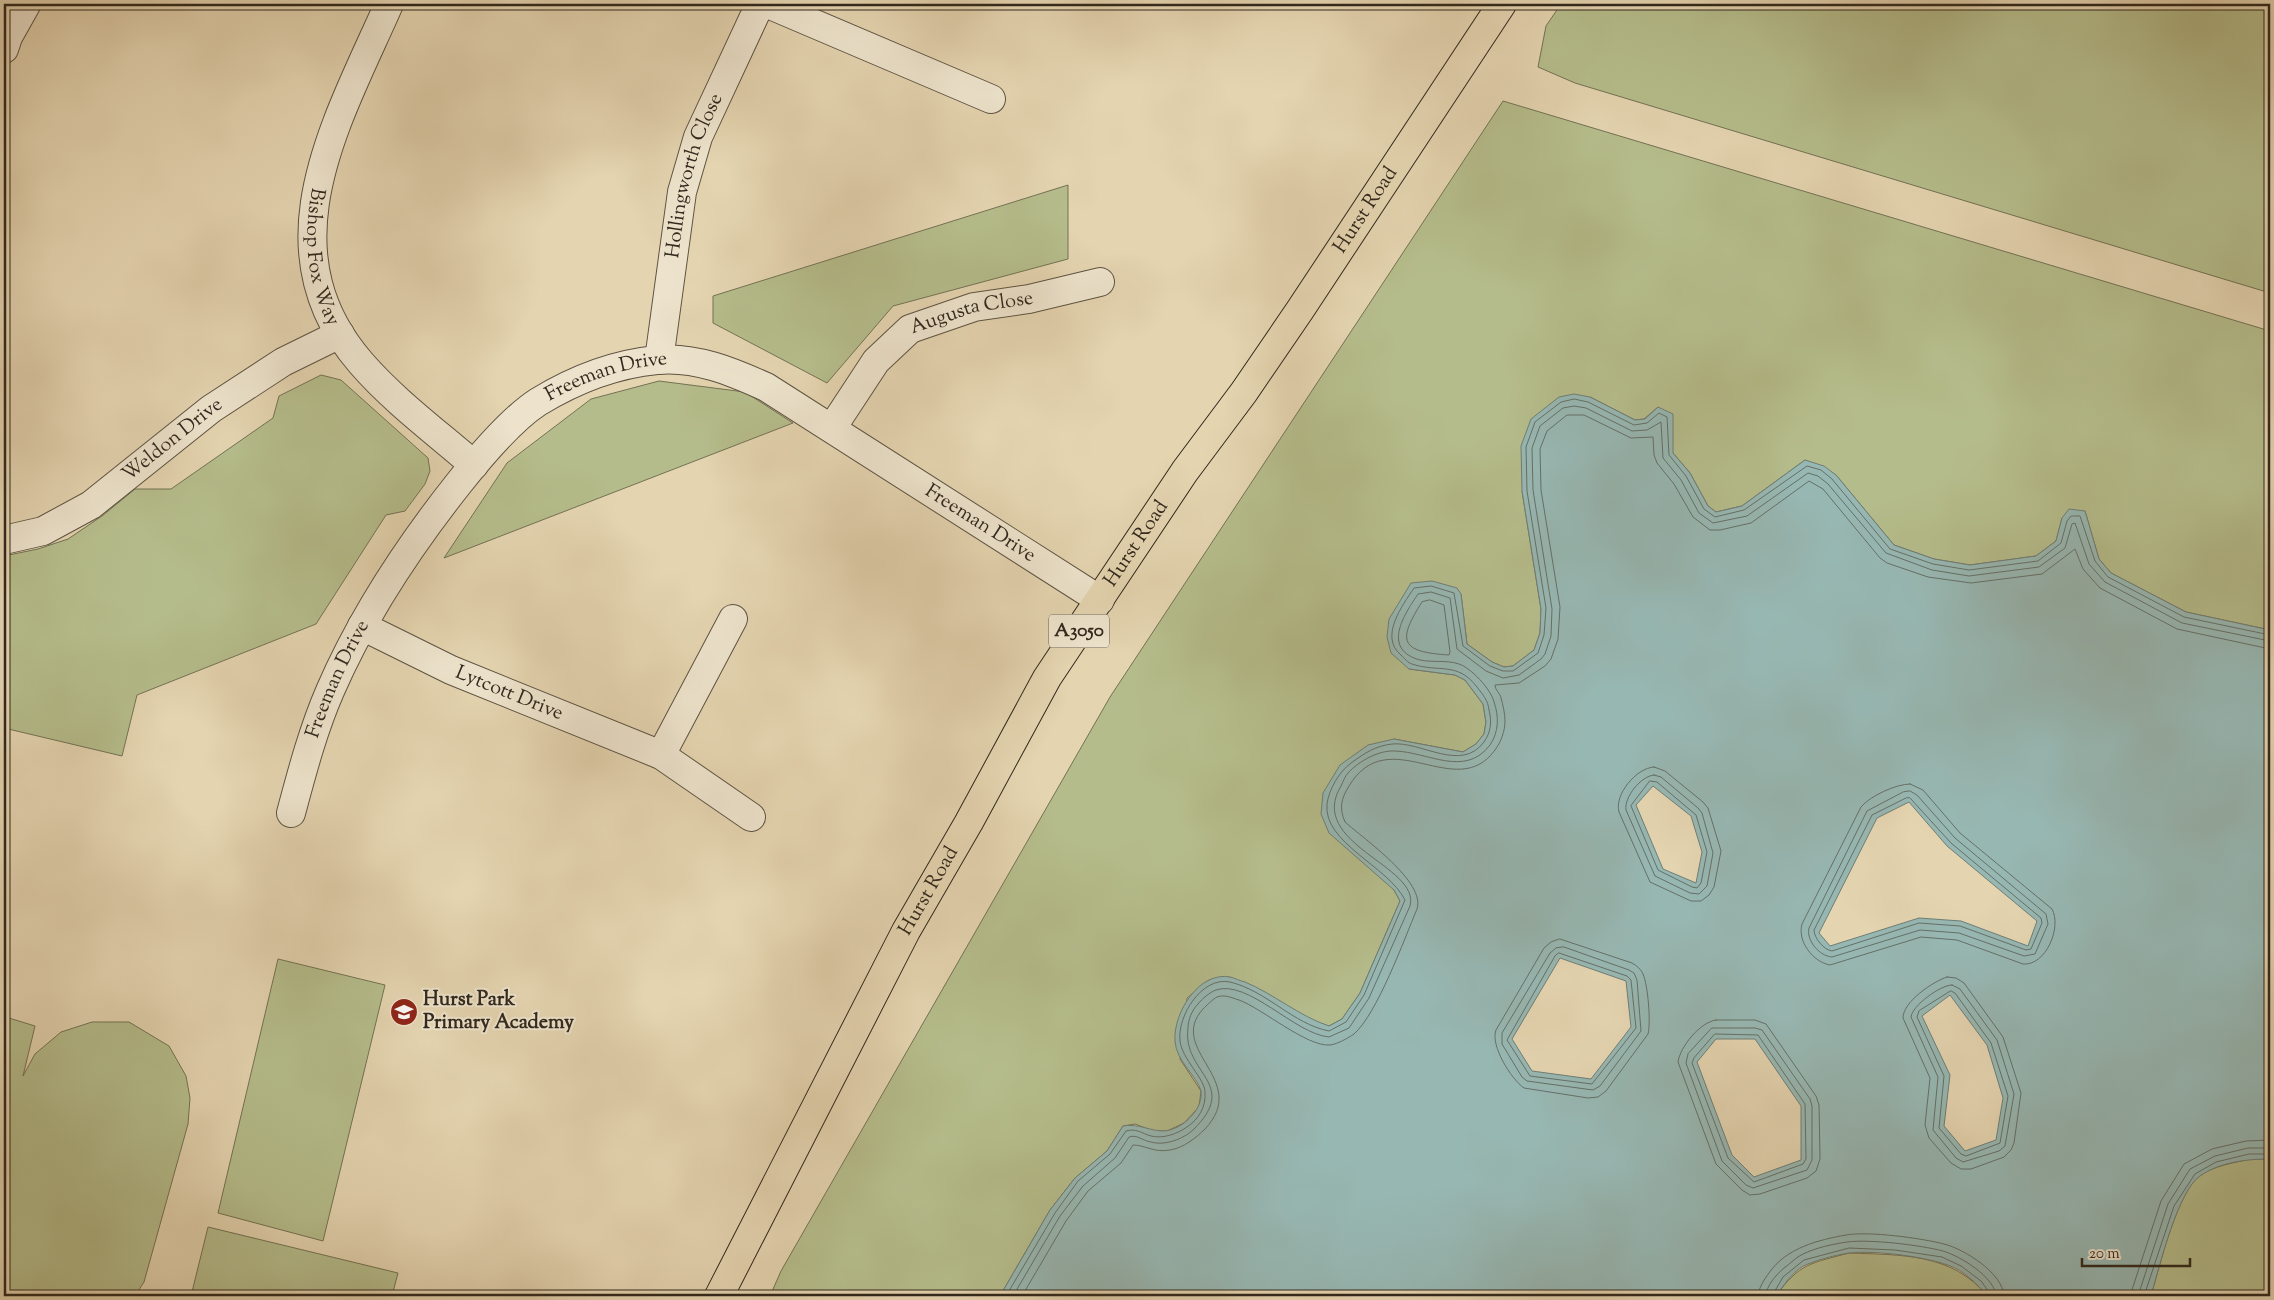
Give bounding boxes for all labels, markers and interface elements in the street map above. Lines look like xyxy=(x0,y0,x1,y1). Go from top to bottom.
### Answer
street label: Hollingworth Close xyxy=(659,89,731,260)
street label: Hurst Road xyxy=(1327,161,1405,259)
street label: Bishop Fox Way xyxy=(298,185,347,331)
street label: Augusta Close xyxy=(906,284,1035,342)
street label: Freeman Drive xyxy=(540,345,668,409)
street label: Weldon Drive xyxy=(116,391,228,489)
street label: Freeman Drive xyxy=(919,477,1041,570)
street label: Hurst Road xyxy=(1097,495,1176,593)
road number: A3050 xyxy=(1049,614,1109,648)
street label: Freeman Drive xyxy=(299,615,377,742)
street label: Lytcott Drive xyxy=(451,659,568,728)
street label: Hurst Road xyxy=(892,841,966,941)
place label: Hurst Park Primary Academy xyxy=(423,986,574,1038)
school or university icon: Hurst Park Primary Academy xyxy=(389,997,419,1027)
scale bar xyxy=(2082,1235,2189,1267)
text: 20 m xyxy=(2089,1244,2120,1265)

